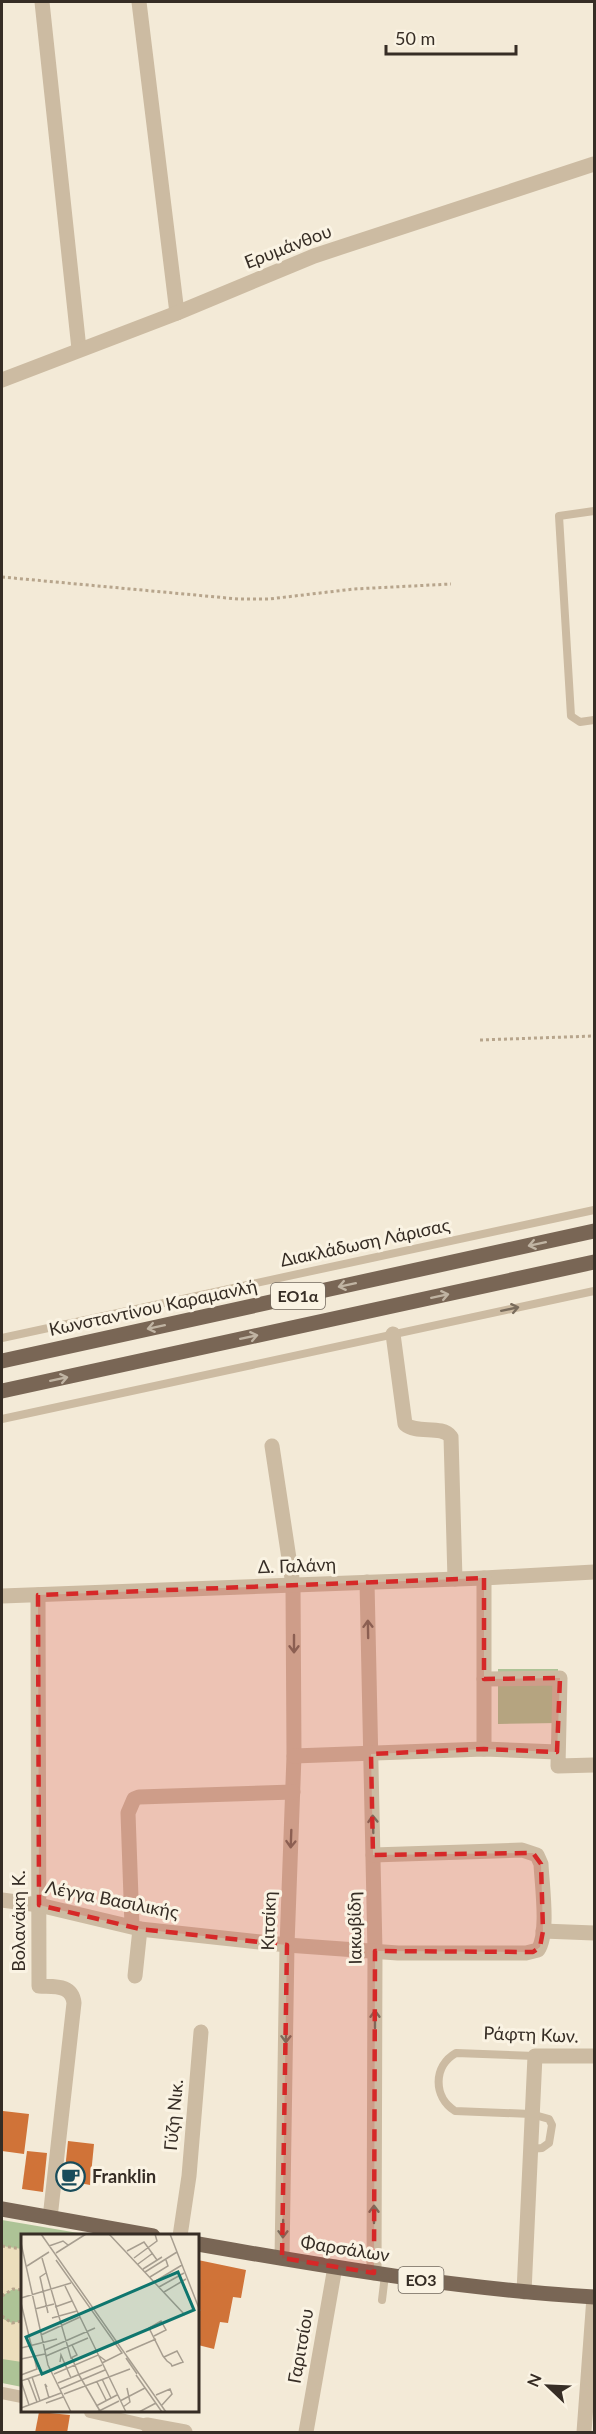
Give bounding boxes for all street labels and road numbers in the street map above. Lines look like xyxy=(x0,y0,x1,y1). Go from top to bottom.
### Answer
street label: Ερυμάνθου xyxy=(241,219,334,273)
street label: Διακλάδωση Λάρισας xyxy=(278,1213,452,1271)
street label: Κωνσταντίνου Καραμανλή xyxy=(47,1274,259,1340)
road number: ΕΟ1α xyxy=(271,1283,325,1309)
street label: Δ. Γαλάνη xyxy=(257,1553,336,1577)
street label: Βολανάκη Κ. xyxy=(7,1870,29,1972)
street label: Λέγγα Βασιλικής xyxy=(44,1875,181,1923)
street label: Κιτσίκη xyxy=(256,1891,280,1951)
street label: Ιακωβίδη xyxy=(342,1891,366,1965)
street label: Ράφτη Κων. xyxy=(483,2021,579,2047)
street label: Γύζη Νικ. xyxy=(159,2078,187,2152)
street label: Φαρσάλων xyxy=(299,2230,391,2266)
road number: ΕΟ3 xyxy=(398,2267,444,2293)
street label: Γαριτσίου xyxy=(283,2307,317,2385)

